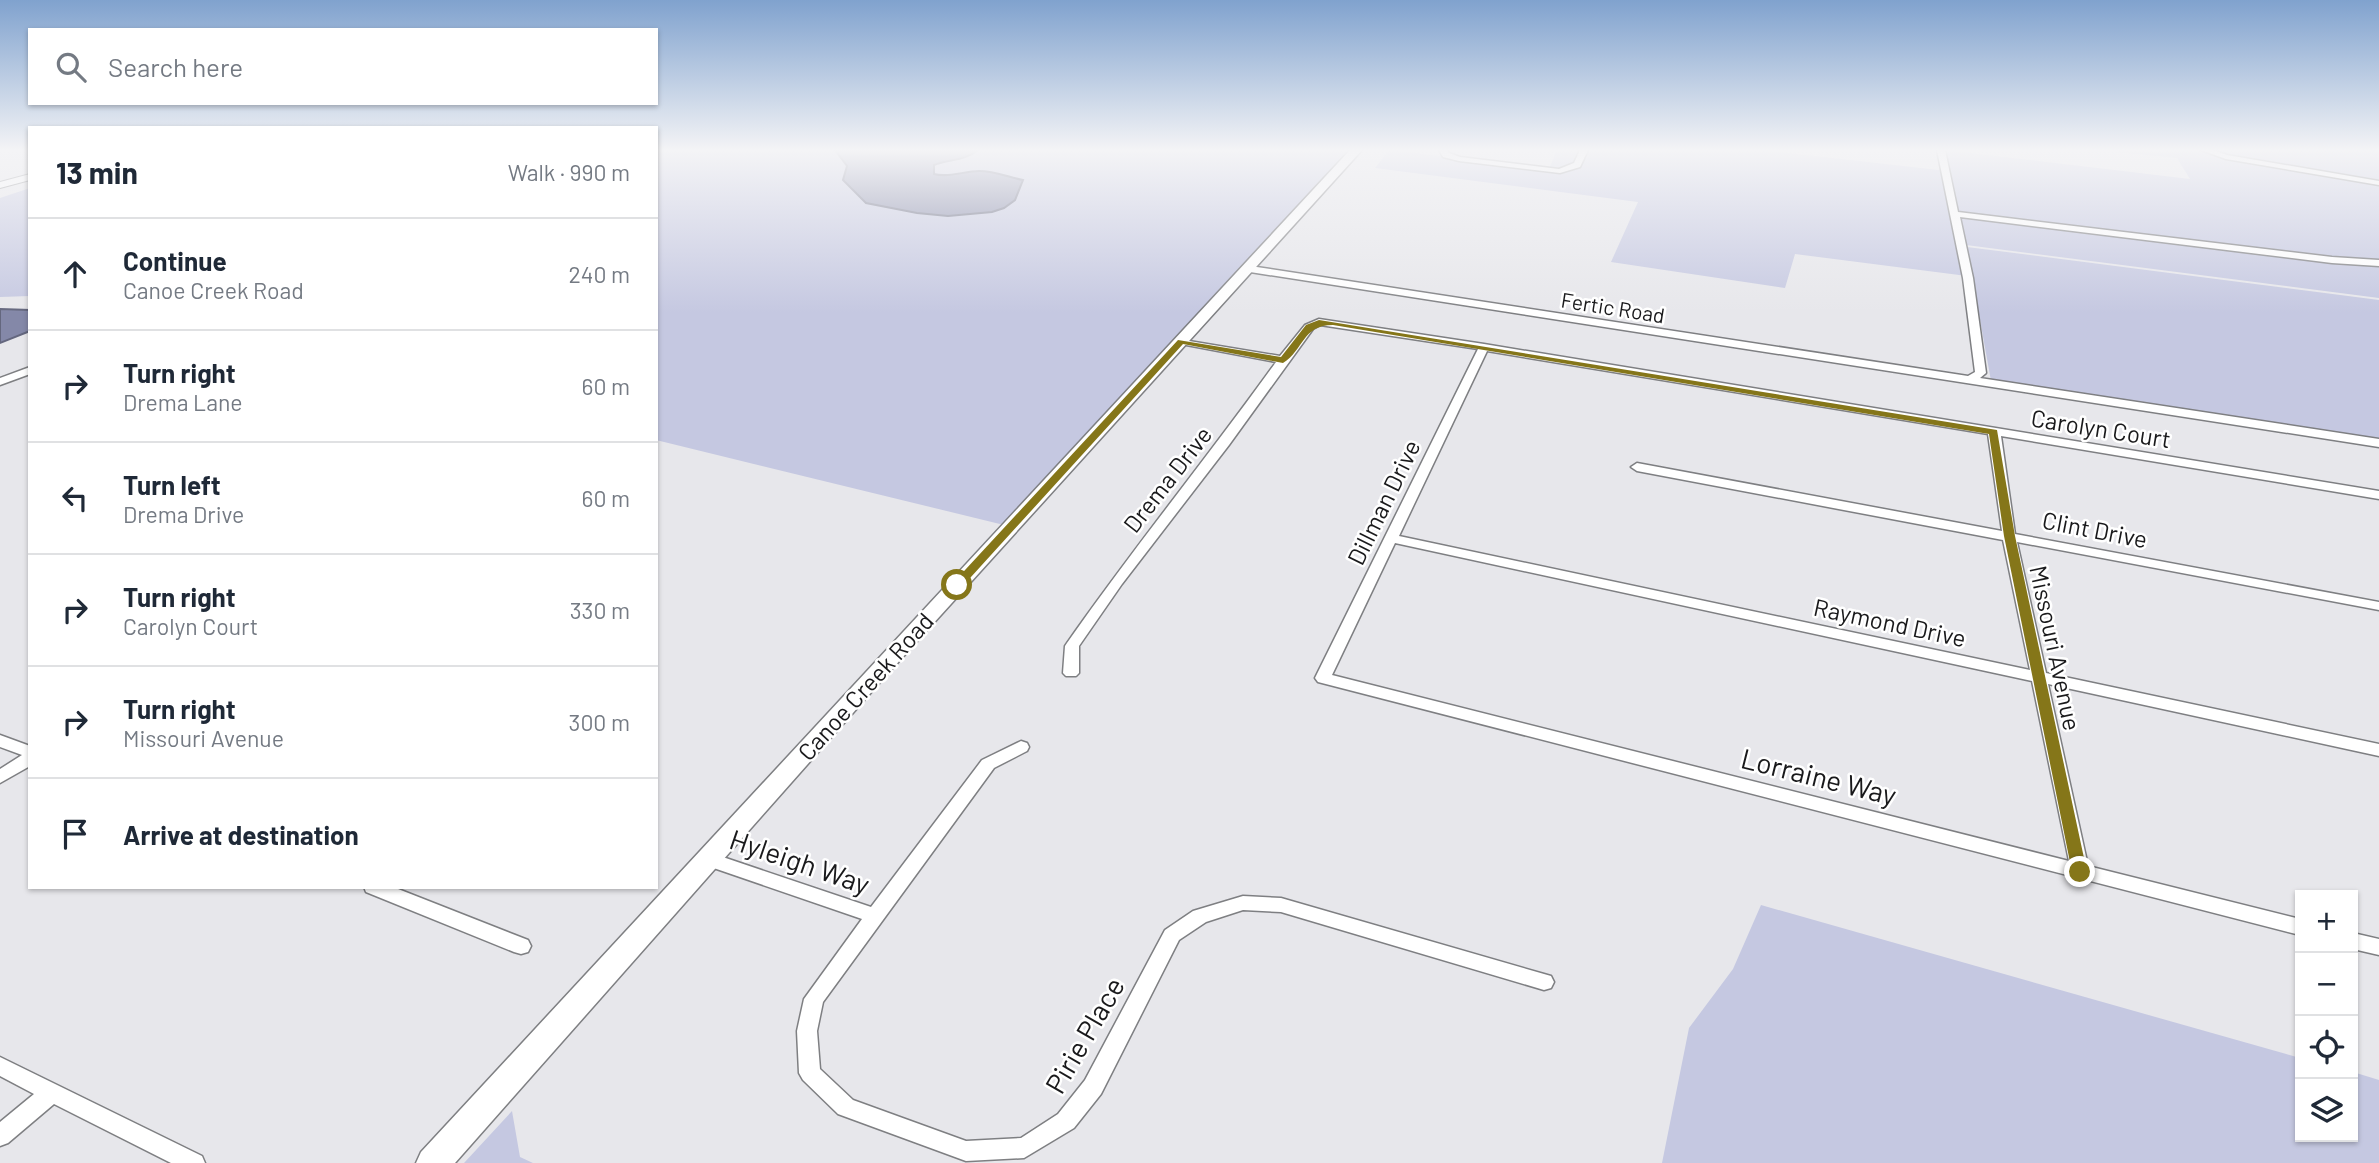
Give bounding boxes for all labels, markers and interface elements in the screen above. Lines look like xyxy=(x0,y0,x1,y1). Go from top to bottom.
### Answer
search box xyxy=(28,28,658,105)
icon: search xyxy=(52,48,90,86)
text: Search here xyxy=(108,51,243,82)
text: 13 min xyxy=(56,154,138,190)
text: Walk · 990 m xyxy=(508,158,630,186)
text: Continue xyxy=(123,245,227,276)
icon: ahead xyxy=(56,255,94,293)
text: 240 m xyxy=(568,260,630,288)
text: Canoe Creek Road xyxy=(123,276,304,304)
street label: Fertic Road xyxy=(1559,286,1667,328)
text: Turn right xyxy=(123,357,236,388)
icon: right xyxy=(56,367,94,405)
text: 60 m xyxy=(582,372,630,400)
text: Drema Lane xyxy=(123,388,242,416)
street label: Carolyn Court xyxy=(2029,403,2173,453)
street label: Drema Drive xyxy=(1117,420,1217,538)
street label: Dillman Drive xyxy=(1340,435,1426,569)
text: Turn left xyxy=(123,469,221,500)
icon: left xyxy=(56,479,94,517)
text: 60 m xyxy=(582,484,630,512)
text: Drema Drive xyxy=(123,500,244,528)
street label: Clint Drive xyxy=(2040,505,2150,553)
street label: Missouri Avenue xyxy=(2024,563,2088,733)
route start xyxy=(941,569,972,600)
text: Turn right xyxy=(123,581,236,612)
icon: right xyxy=(56,591,94,629)
street label: Raymond Drive xyxy=(1811,592,1969,652)
text: 330 m xyxy=(570,596,630,624)
street label: Canoe Creek Road xyxy=(791,606,939,766)
text: Carolyn Court xyxy=(123,612,258,640)
text: Turn right xyxy=(123,693,236,724)
icon: right xyxy=(56,703,94,741)
text: 300 m xyxy=(569,708,630,736)
text: Missouri Avenue xyxy=(123,724,284,752)
street label: Lorraine Way xyxy=(1738,740,1900,812)
icon: arrive xyxy=(56,815,94,853)
text: Arrive at destination xyxy=(123,819,359,850)
street label: Hyleigh Way xyxy=(726,821,875,901)
route end xyxy=(2064,856,2095,887)
map controls xyxy=(2295,890,2358,1142)
button: + xyxy=(2295,890,2358,953)
button: − xyxy=(2295,953,2358,1016)
street label: Pirie Place xyxy=(1037,971,1131,1099)
button: locate xyxy=(2295,1016,2358,1079)
button: layers xyxy=(2295,1079,2358,1142)

